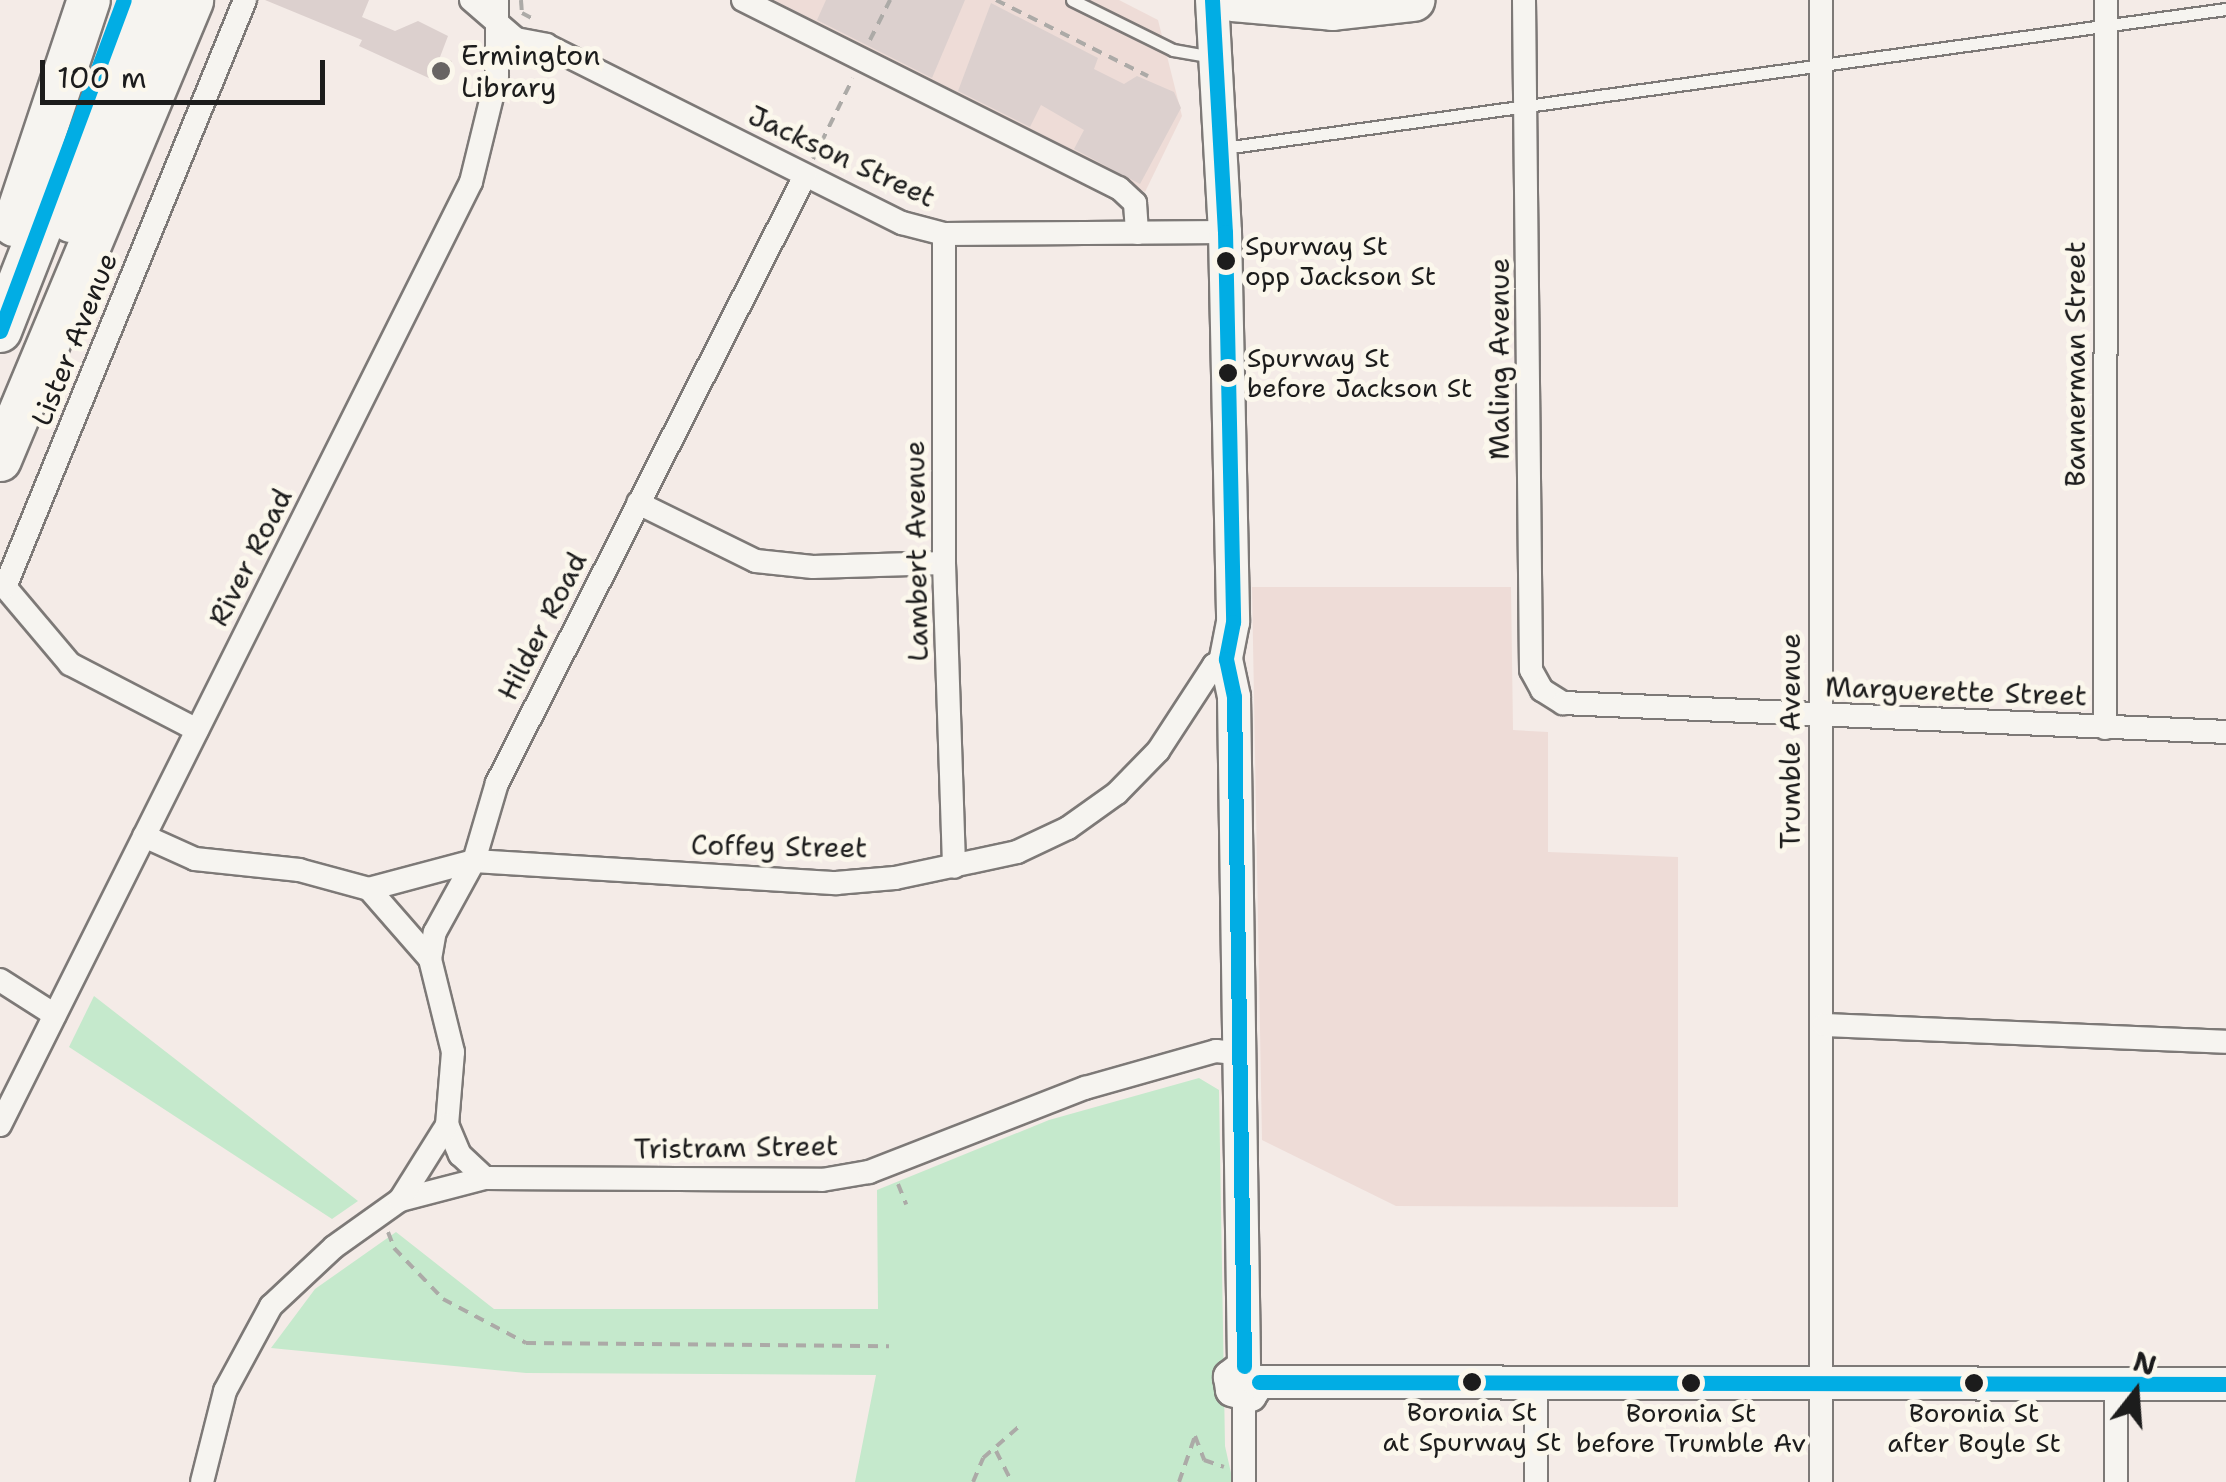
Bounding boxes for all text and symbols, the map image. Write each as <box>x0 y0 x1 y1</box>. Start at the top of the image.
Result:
place label: Ermington Library <box>461 38 600 104</box>
scale bar <box>45 40 330 102</box>
text: 100 m <box>57 57 147 98</box>
marker: Ermington Library <box>430 60 452 82</box>
street label: Jackson Street <box>743 98 941 214</box>
place label: Spurway St opp Jackson St <box>1245 230 1436 292</box>
street label: Bannerman Street <box>2058 241 2092 487</box>
street label: Lister Avenue <box>24 248 124 430</box>
marker: Spurway St opp Jackson St <box>1216 251 1236 271</box>
street label: Maling Avenue <box>1482 258 1516 460</box>
place label: Spurway St before Jackson St <box>1247 342 1472 403</box>
marker: Spurway St before Jackson St <box>1218 363 1238 383</box>
street label: Lambert Avenue <box>897 440 935 662</box>
street label: River Road <box>201 483 299 631</box>
street label: Hilder Road <box>490 546 594 706</box>
street label: Trumble Avenue <box>1773 633 1807 849</box>
street label: Marguerette Street <box>1825 670 2087 712</box>
street label: Coffey Street <box>690 828 868 864</box>
street label: Tristram Street <box>634 1128 838 1166</box>
north arrow <box>2086 1342 2186 1442</box>
text: N <box>2129 1342 2161 1385</box>
marker: Boronia St at Spurway St <box>1462 1372 1482 1392</box>
marker: Boronia St before Trumble Av <box>1681 1373 1701 1393</box>
marker: Boronia St after Boyle St <box>1964 1373 1984 1393</box>
place label: Boronia St at Spurway St <box>1383 1396 1561 1458</box>
place label: Boronia St before Trumble Av <box>1576 1397 1806 1459</box>
place label: Boronia St after Boyle St <box>1887 1397 2061 1459</box>

